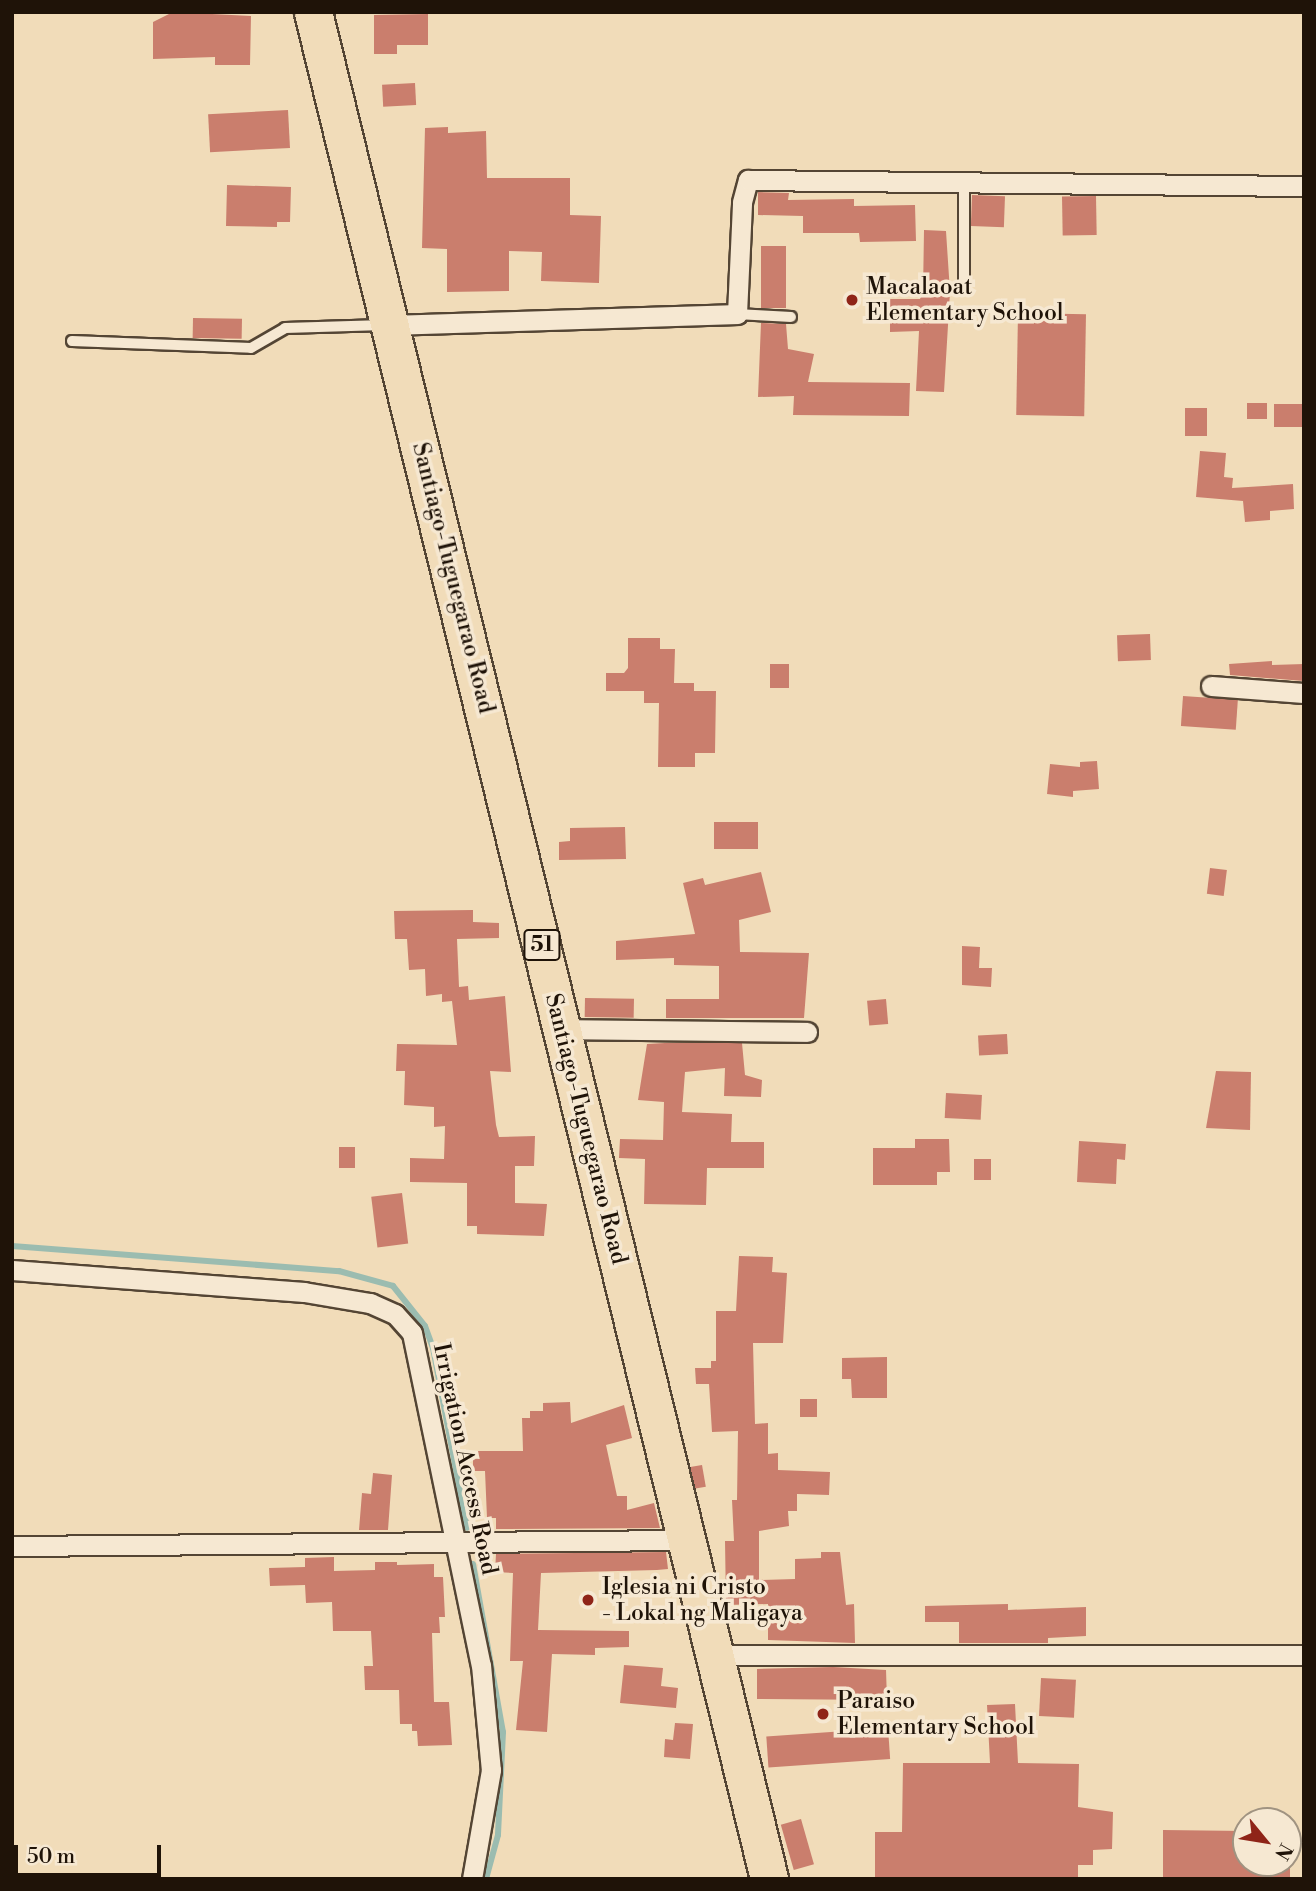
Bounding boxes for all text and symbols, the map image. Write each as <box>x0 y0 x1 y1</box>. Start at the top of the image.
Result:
place label: Macalaoat Elementary School <box>866 273 1064 327</box>
marker: Macalaoat Elementary School <box>844 292 860 308</box>
street label: Santiago-Tuguegarao Road <box>406 440 500 716</box>
road number: 51 <box>523 928 561 962</box>
street label: Santiago-Tuguegarao Road <box>539 991 633 1267</box>
street label: Irrigation Access Road <box>427 1341 503 1577</box>
place label: Iglesia ni Cristo - Lokal ng Maligaya <box>602 1573 803 1627</box>
marker: Iglesia ni Cristo - Lokal ng Maligaya <box>580 1592 596 1608</box>
place label: Paraiso Elementary School <box>837 1687 1035 1741</box>
marker: Paraiso Elementary School <box>815 1706 831 1722</box>
north arrow <box>1232 1807 1302 1877</box>
scale bar <box>18 1832 164 1876</box>
text: N <box>1269 1839 1298 1864</box>
text: 50 m <box>27 1844 75 1870</box>

